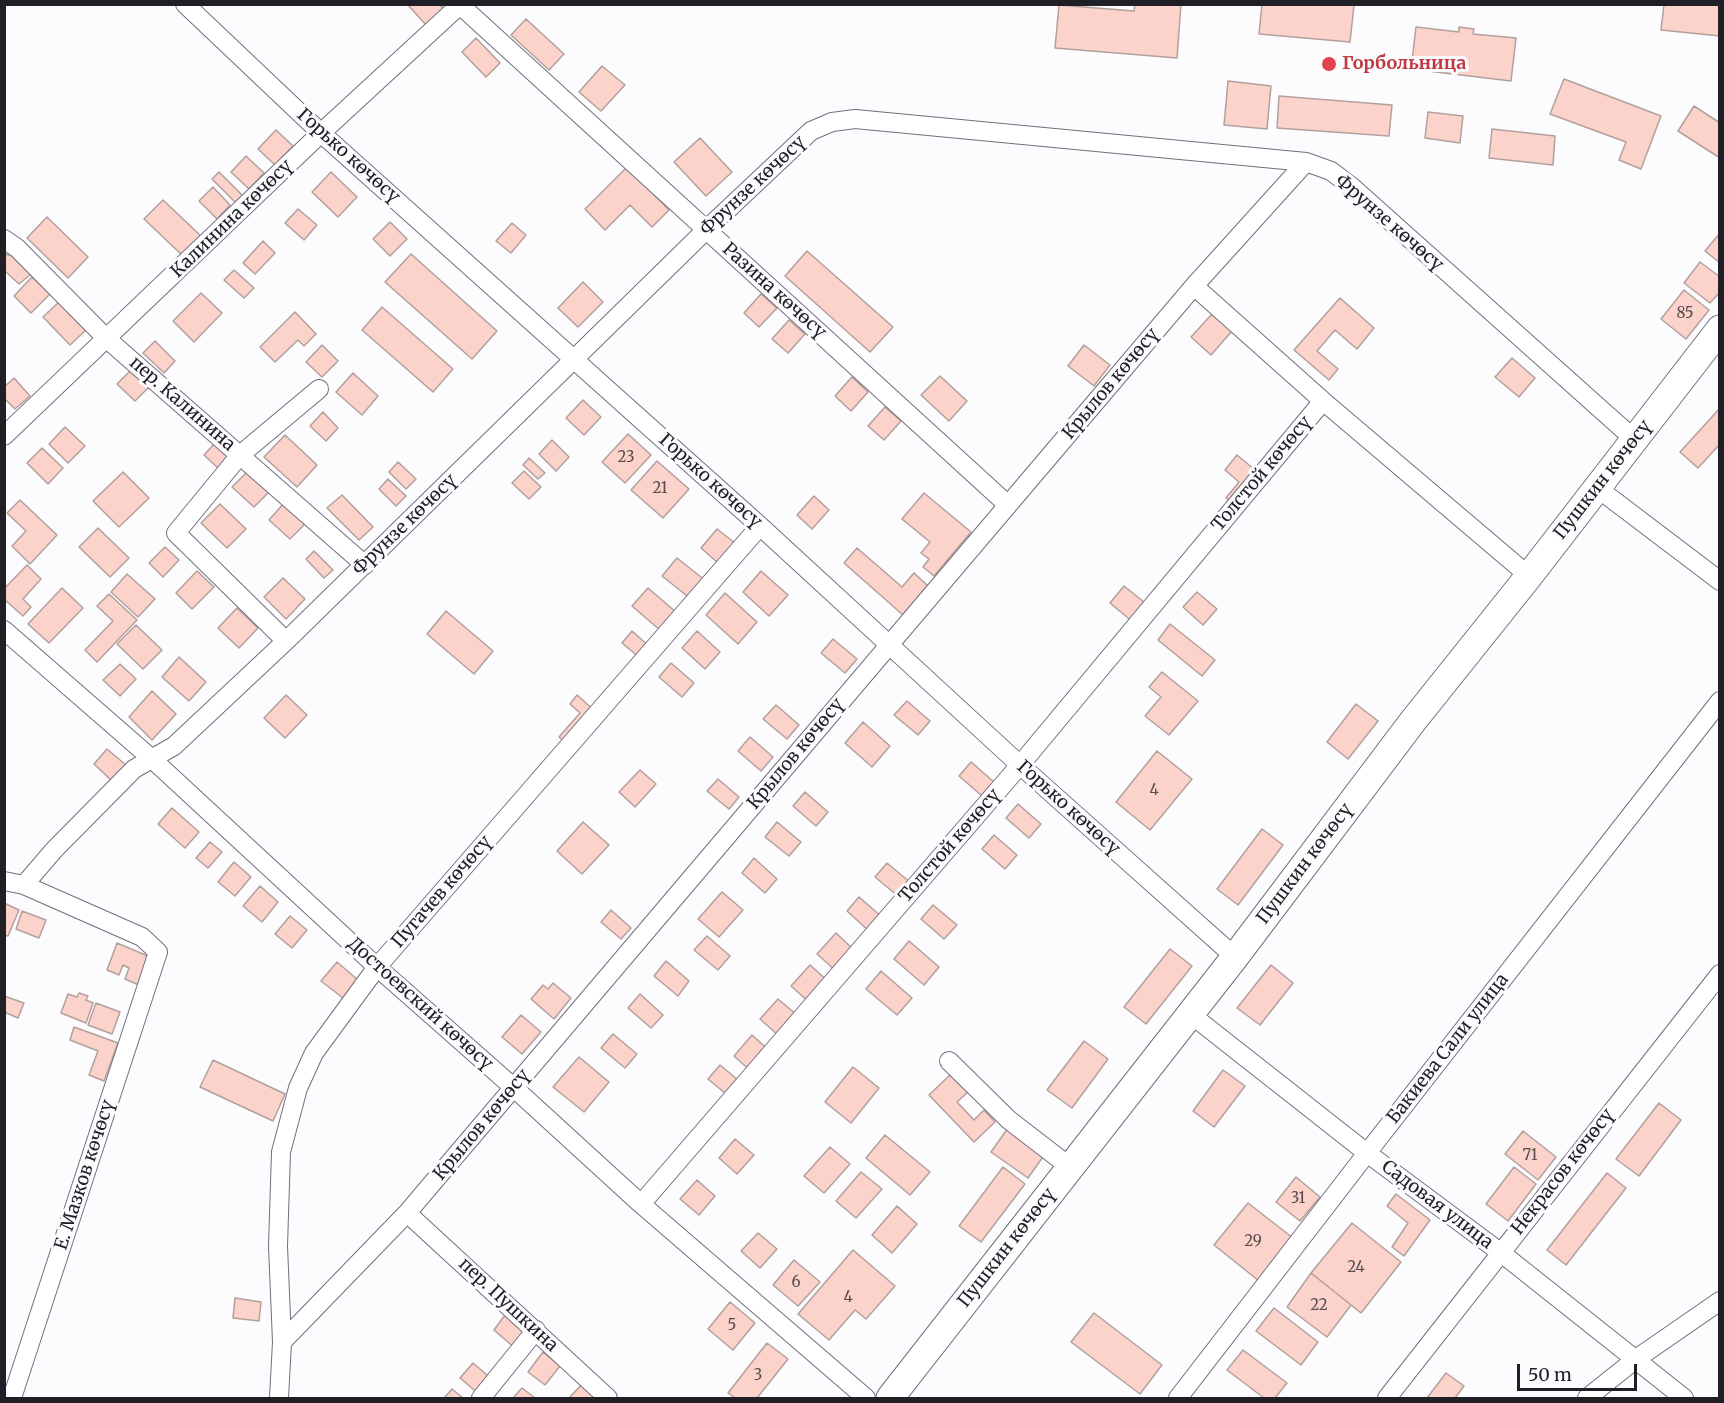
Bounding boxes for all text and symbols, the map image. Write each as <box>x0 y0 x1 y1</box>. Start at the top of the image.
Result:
place label: Горбольница <box>1342 53 1466 75</box>
marker: Горбольница <box>1320 55 1338 73</box>
street label: Горько көчөсү <box>292 104 404 208</box>
street label: Фрунзе көчөсү <box>696 132 810 240</box>
street label: Калинина көчөсү <box>167 155 297 283</box>
street label: Фрунзе көчөсү <box>1331 170 1447 276</box>
street label: Разина көчөсү <box>718 239 830 343</box>
house number: 85 <box>1676 305 1694 323</box>
street label: Крылов көчөсү <box>1058 324 1164 444</box>
street label: пер. Калинина <box>125 352 239 456</box>
street label: Толстой көчөсү <box>1208 412 1316 536</box>
street label: Пушкин көчөсү <box>1550 416 1656 544</box>
street label: Горько көчөсү <box>654 429 766 533</box>
house number: 23 <box>618 449 634 467</box>
street label: Фрунзе көчөсү <box>349 470 461 580</box>
house number: 21 <box>652 480 668 498</box>
street label: Крылов көчөсү <box>743 694 849 814</box>
street label: Горько көчөсү <box>1012 756 1124 860</box>
house number: 4 <box>1149 782 1159 800</box>
street label: Толстой көчөсү <box>895 785 1005 907</box>
street label: Пушкин көчөсү <box>1253 799 1357 929</box>
street label: Пугачев көчөсү <box>387 832 497 952</box>
street label: Достоевский көчөсү <box>343 933 497 1075</box>
street label: Бакиева Сали улица <box>1383 970 1513 1128</box>
street label: Крылов көчөсү <box>429 1065 535 1185</box>
street label: Е. Мазков көчөсү <box>51 1097 119 1253</box>
street label: Некрасов көчөсү <box>1507 1105 1619 1239</box>
house number: 71 <box>1522 1147 1538 1165</box>
street label: Садовая улица <box>1377 1156 1497 1254</box>
street label: Пушкин көчөсү <box>954 1184 1060 1312</box>
house number: 31 <box>1291 1190 1305 1208</box>
house number: 29 <box>1244 1233 1262 1251</box>
street label: пер. Пушкина <box>454 1254 562 1356</box>
house number: 24 <box>1347 1259 1365 1277</box>
house number: 6 <box>791 1274 801 1292</box>
house number: 4 <box>843 1289 853 1307</box>
house number: 22 <box>1310 1297 1328 1315</box>
house number: 5 <box>728 1317 736 1335</box>
scale bar <box>1520 1352 1640 1390</box>
text: 50 m <box>1528 1363 1572 1386</box>
house number: 3 <box>754 1367 762 1385</box>

